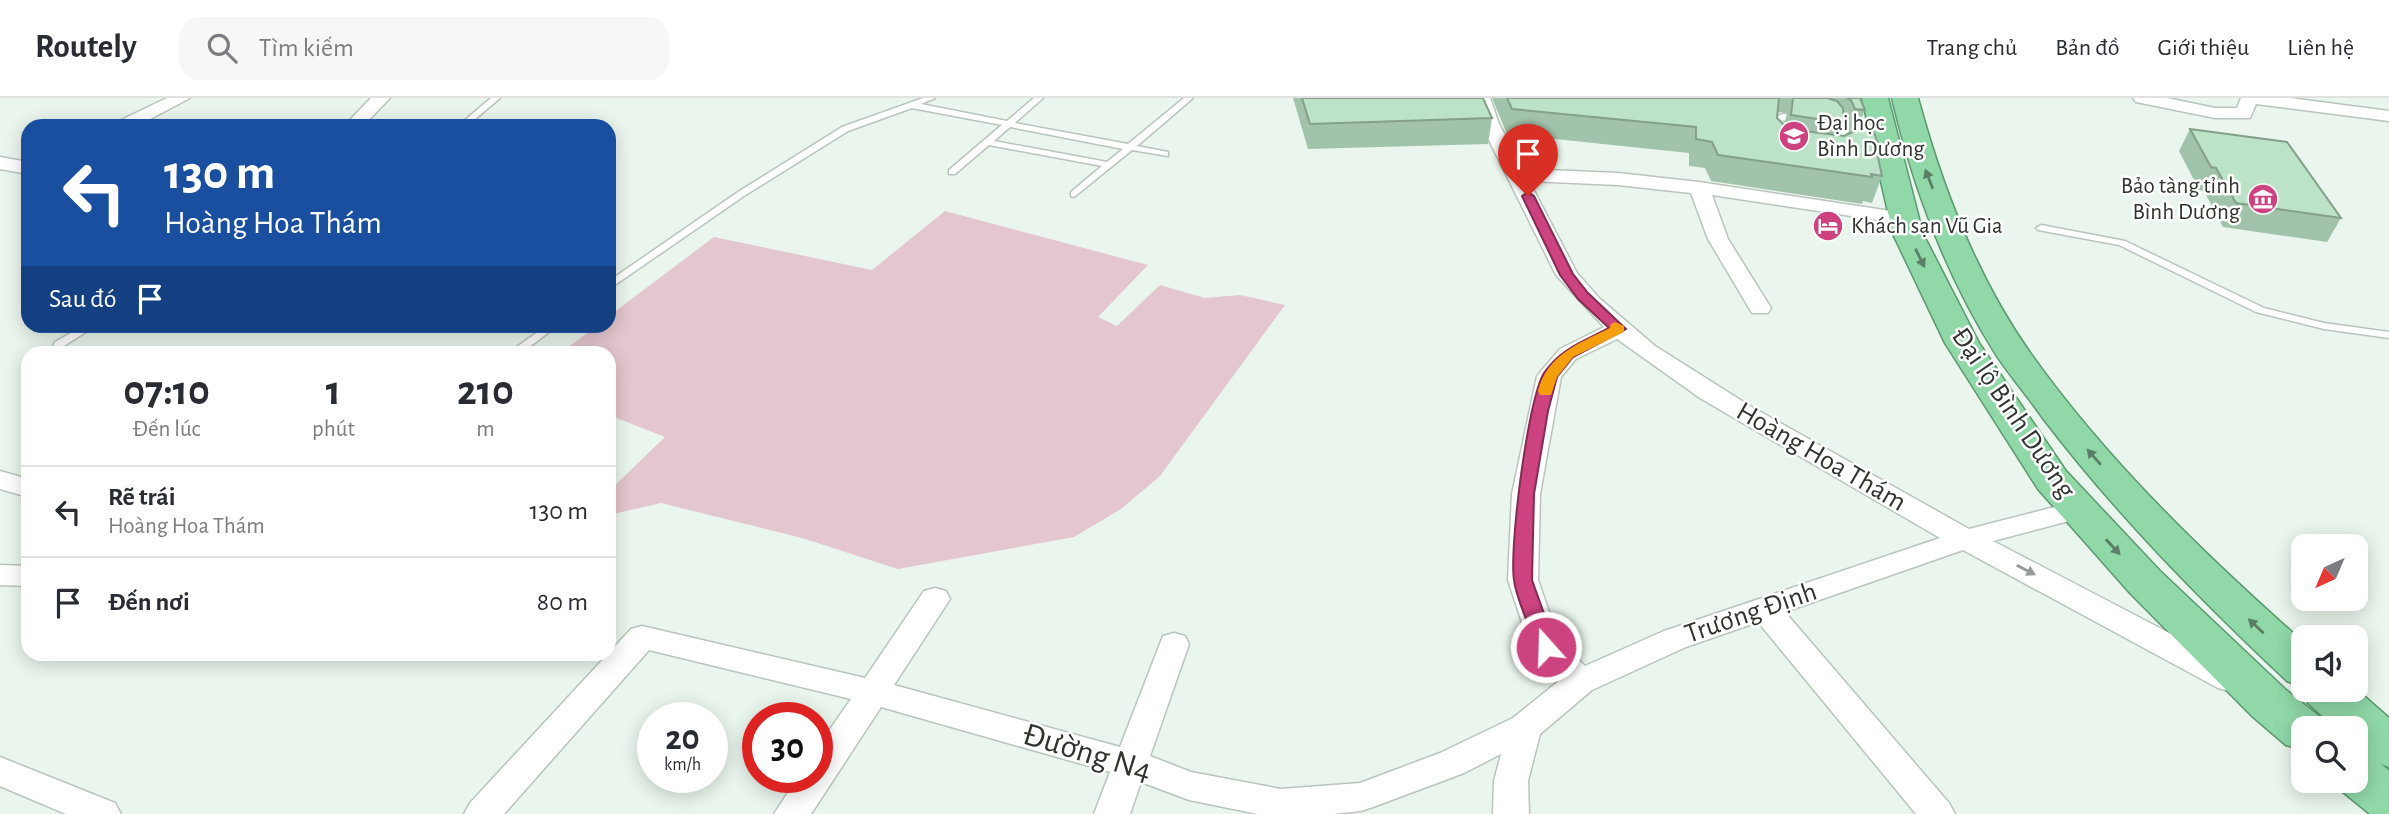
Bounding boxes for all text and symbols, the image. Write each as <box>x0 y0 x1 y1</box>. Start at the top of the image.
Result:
search box <box>179 17 669 80</box>
icon: search <box>203 29 241 67</box>
text: Routely <box>35 31 137 64</box>
text: Tìm kiếm <box>259 35 354 61</box>
text: Trang chủ <box>1927 36 2017 60</box>
text: Bản đồ <box>2055 36 2119 60</box>
text: Giới thiệu <box>2157 36 2249 60</box>
text: Liên hệ <box>2287 36 2354 60</box>
place label: Đại học Bình Dương <box>1817 112 1925 161</box>
school or university icon: Đại học Bình Dương <box>1777 119 1811 153</box>
pin <box>1498 124 1558 196</box>
icon: arrive <box>1509 135 1547 173</box>
icon: left <box>49 147 140 238</box>
text: 130 m <box>164 149 275 198</box>
one-way arrow <box>1923 169 1934 190</box>
place label: Bảo tàng tỉnh Bình Dương <box>2121 175 2241 224</box>
museum icon: Bảo tàng tỉnh Bình Dương <box>2246 182 2280 216</box>
text: Hoàng Hoa Thám <box>164 207 382 239</box>
hotel icon: Khách sạn Vũ Gia <box>1811 209 1845 243</box>
place label: Khách sạn Vũ Gia <box>1851 215 2003 238</box>
one-way arrow <box>1914 248 1925 268</box>
icon: arrive <box>131 280 169 318</box>
text: Sau đó <box>49 286 117 312</box>
street label: Đại lộ Bình Dương <box>1946 323 2081 504</box>
text: 07:10 <box>123 370 210 412</box>
text: 1 <box>326 370 341 412</box>
text: 210 <box>457 370 514 412</box>
street label: Hoàng Hoa Thám <box>1731 397 1911 517</box>
text: Đến lúc <box>133 418 200 441</box>
text: phút <box>312 418 355 441</box>
text: m <box>476 418 495 441</box>
one-way arrow <box>2087 449 2102 466</box>
text: Rẽ trái <box>108 484 176 510</box>
icon: left <box>49 493 87 531</box>
text: 130 m <box>530 498 588 524</box>
text: Hoàng Hoa Thám <box>108 515 265 538</box>
north arrow <box>2291 534 2368 611</box>
map controls <box>2291 534 2368 793</box>
one-way arrow <box>2105 538 2121 556</box>
one-way arrow <box>2016 565 2036 576</box>
street label: Trương Định <box>1681 577 1821 649</box>
icon: arrive <box>49 584 87 622</box>
text: Đến nơi <box>108 589 190 615</box>
text: 80 m <box>537 589 588 615</box>
position arrow <box>1509 610 1583 684</box>
one-way arrow <box>2248 618 2265 634</box>
button: sound <box>2291 625 2368 702</box>
speed limit sign: 30 <box>742 702 833 793</box>
button: search <box>2291 716 2368 793</box>
street label: Đường N4 <box>1019 718 1155 788</box>
text: 20 <box>665 721 700 756</box>
text: km/h <box>664 756 701 774</box>

